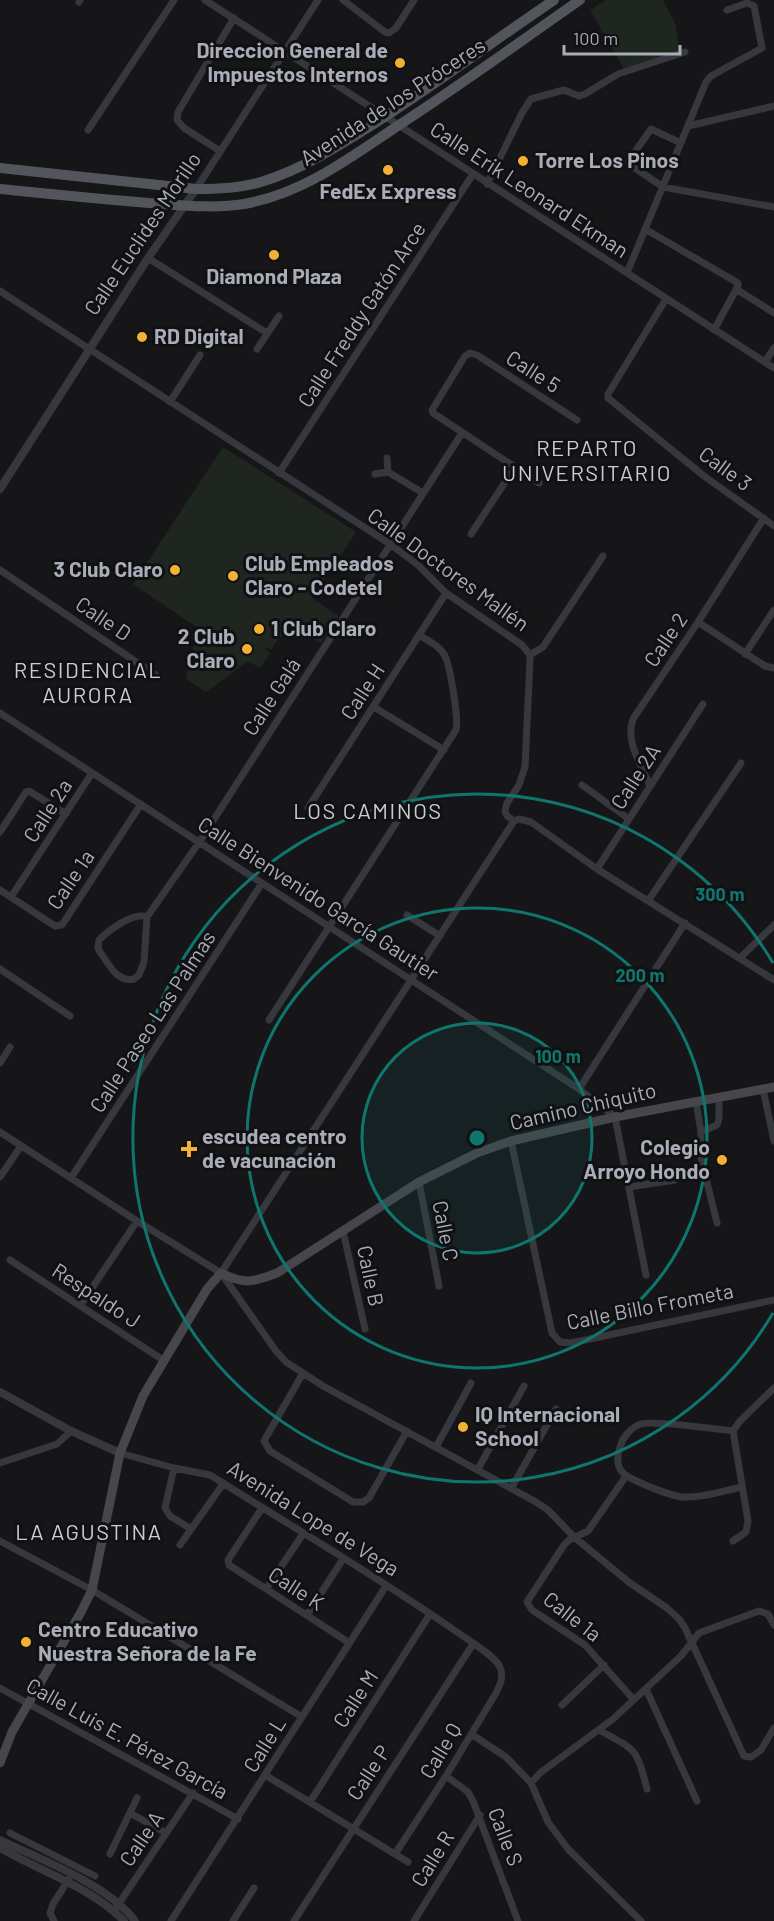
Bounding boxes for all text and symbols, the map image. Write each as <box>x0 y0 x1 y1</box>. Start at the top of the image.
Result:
scale bar <box>564 18 680 56</box>
text: 100 m <box>573 27 618 49</box>
street label: Avenida de los Próceres <box>295 32 489 170</box>
place label: Direccion General de Impuestos Internos <box>196 37 388 86</box>
marker: Direccion General de Impuestos Internos <box>393 56 407 70</box>
street label: Calle Erik Leonard Ekman <box>426 115 634 262</box>
street label: Calle Euclides Morillo <box>78 147 205 319</box>
place label: Torre Los Pinos <box>535 147 679 172</box>
marker: Torre Los Pinos <box>516 154 530 168</box>
marker: FedEx Express <box>381 163 395 177</box>
place label: FedEx Express <box>319 178 457 203</box>
street label: Calle Freddy Gatón Arce <box>292 217 430 411</box>
marker: Diamond Plaza <box>267 248 281 262</box>
place label: Diamond Plaza <box>206 263 342 288</box>
place label: RD Digital <box>154 323 244 348</box>
marker: RD Digital <box>135 330 149 344</box>
street label: Calle 5 <box>502 344 565 397</box>
district label: REPARTO UNIVERSITARIO <box>502 434 672 485</box>
street label: Calle 3 <box>695 440 757 495</box>
street label: Calle Doctores Mallén <box>363 502 534 636</box>
place label: Club Empleados Claro - Codetel <box>245 550 394 599</box>
place label: 3 Club Claro <box>54 556 163 581</box>
marker: 3 Club Claro <box>168 563 182 577</box>
marker: Club Empleados Claro - Codetel <box>226 569 240 583</box>
street label: Calle D <box>71 590 136 645</box>
street label: Calle 2 <box>638 607 692 671</box>
place label: 1 Club Claro <box>271 615 377 640</box>
marker: 1 Club Claro <box>252 622 266 636</box>
place label: 2 Club Claro <box>178 623 235 672</box>
marker: 2 Club Claro <box>240 642 254 656</box>
street label: Calle Galá <box>236 653 305 740</box>
district label: RESIDENCIAL AURORA <box>14 656 162 707</box>
street label: Calle H <box>334 658 389 724</box>
street label: Calle 2A <box>605 739 665 813</box>
street label: Calle 2a <box>17 774 76 847</box>
district label: LOS CAMINOS <box>293 797 443 823</box>
street label: Calle Bienvenido García Gautier <box>194 811 444 985</box>
street label: Calle 1a <box>41 845 99 914</box>
text: 300 m <box>696 883 744 905</box>
street label: Calle Paseo Las Palmas <box>84 926 220 1117</box>
text: 200 m <box>615 964 665 986</box>
text: 100 m <box>535 1045 581 1067</box>
street label: Camino Chiquito <box>507 1077 658 1135</box>
place label: escudea centro de vacunación <box>202 1123 347 1172</box>
centre of rings <box>467 1128 487 1148</box>
place label: Colegio Arroyo Hondo <box>583 1134 710 1183</box>
marker: escudea centro de vacunación <box>180 1140 198 1158</box>
marker: Colegio Arroyo Hondo <box>715 1153 729 1167</box>
street label: Calle C <box>428 1198 465 1263</box>
street label: Calle B <box>353 1243 390 1308</box>
street label: Respaldo J <box>48 1257 146 1333</box>
street label: Calle Billo Frometa <box>564 1277 735 1334</box>
place label: IQ Internacional School <box>475 1401 620 1450</box>
marker: IQ Internacional School <box>456 1420 470 1434</box>
street label: Avenida Lope de Vega <box>223 1455 404 1581</box>
district label: LA AGUSTINA <box>15 1518 163 1544</box>
street label: Calle K <box>264 1561 329 1615</box>
street label: Calle 1a <box>539 1586 607 1646</box>
place label: Centro Educativo Nuestra Señora de la Fe <box>38 1616 257 1665</box>
marker: Centro Educativo Nuestra Señora de la Fe <box>19 1635 33 1649</box>
street label: Calle M <box>327 1665 382 1732</box>
street label: Calle Luis E. Pérez García <box>23 1672 233 1804</box>
street label: Calle L <box>237 1712 290 1776</box>
street label: Calle Q <box>413 1718 466 1783</box>
street label: Calle P <box>341 1740 395 1804</box>
street label: Calle S <box>484 1804 529 1869</box>
street label: Calle A <box>113 1806 168 1870</box>
street label: Calle R <box>405 1826 459 1891</box>

